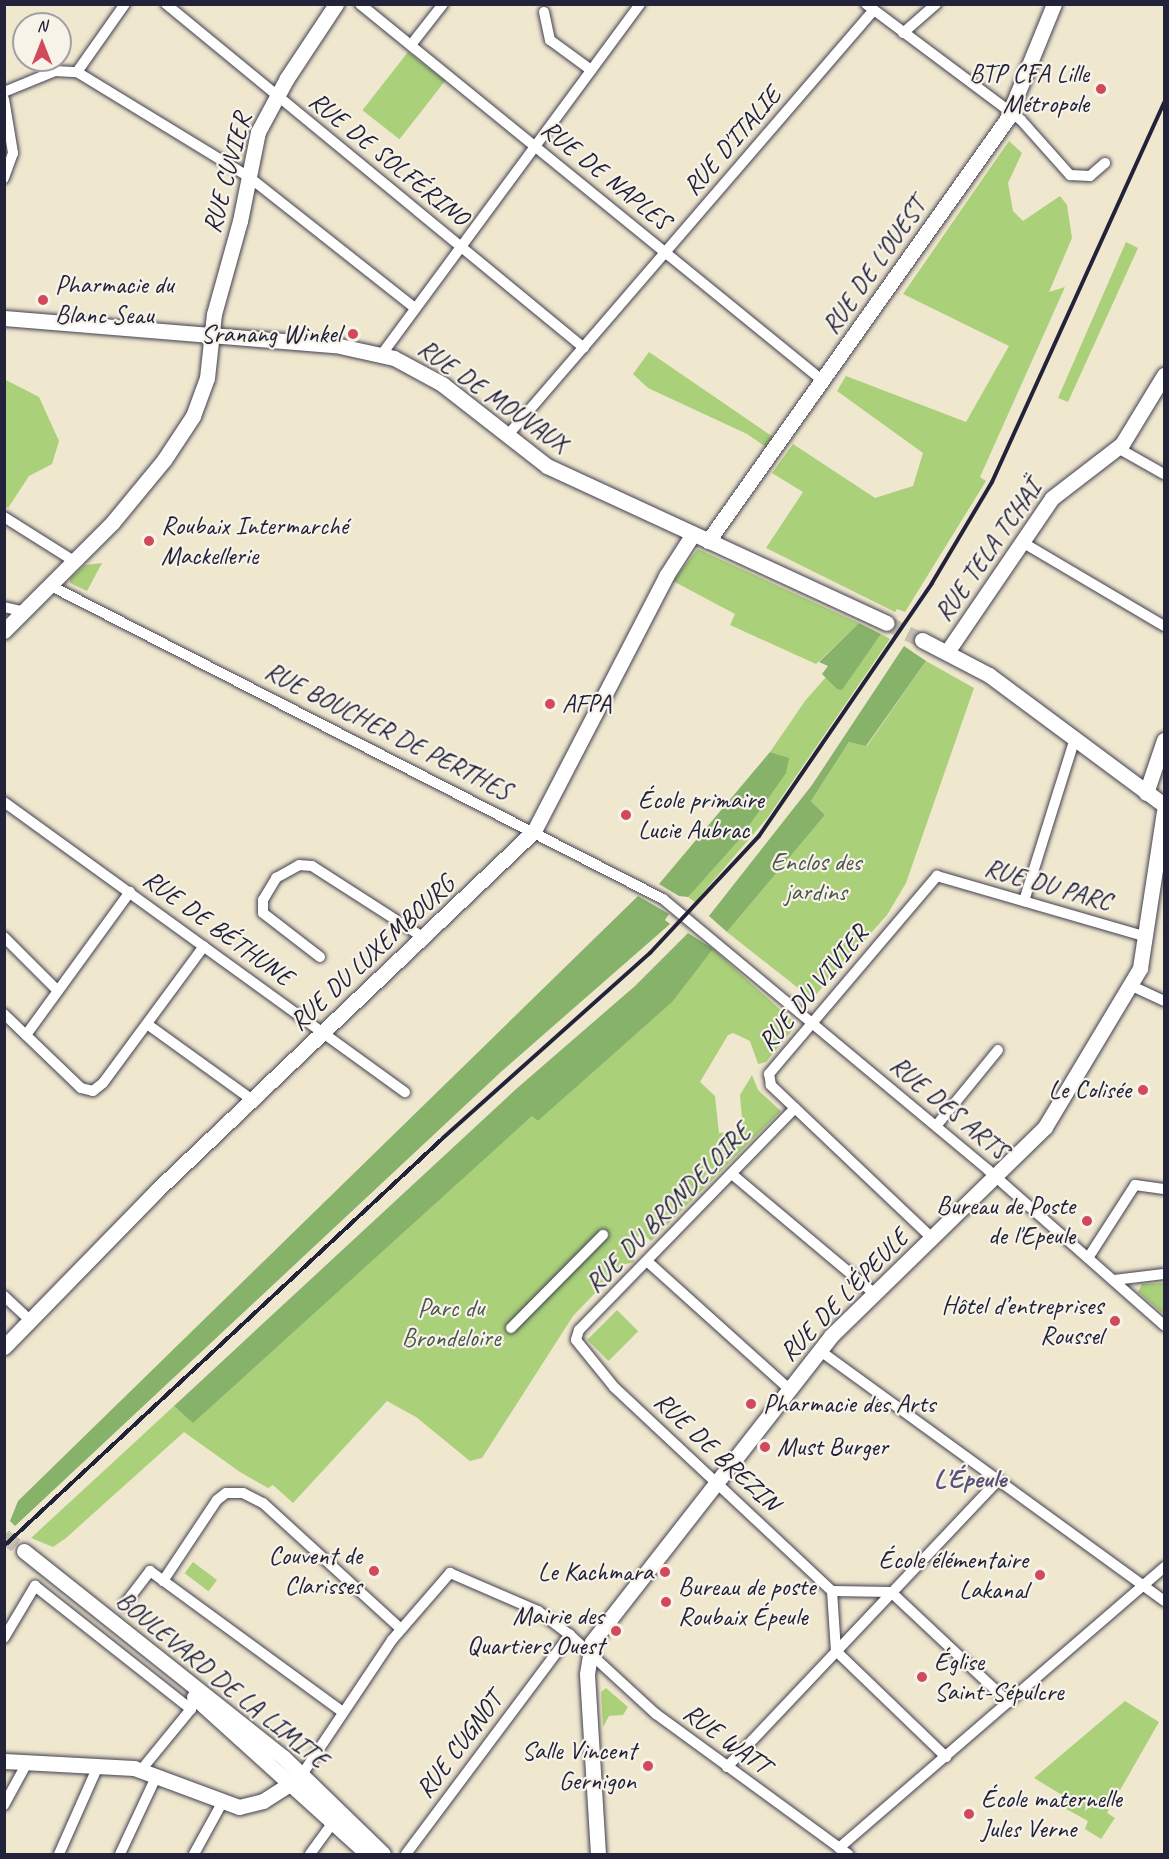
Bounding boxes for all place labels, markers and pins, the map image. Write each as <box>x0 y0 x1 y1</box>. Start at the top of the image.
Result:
place label: BTP CFA Lille Métropole <box>969 58 1089 119</box>
marker: BTP CFA Lille Métropole <box>1094 82 1108 96</box>
place label: Pharmacie du Blanc Seau <box>55 269 174 330</box>
marker: Pharmacie du Blanc Seau <box>36 293 50 307</box>
place label: Sranang Winkel <box>200 318 341 350</box>
marker: Sranang Winkel <box>346 327 360 341</box>
place label: Roubaix Intermarché Mackellerie <box>161 510 348 572</box>
marker: Roubaix Intermarché Mackellerie <box>142 534 156 548</box>
place label: AFPA <box>562 688 611 720</box>
marker: AFPA <box>543 697 557 711</box>
place label: École primaire Lucie Aubrac <box>638 784 761 846</box>
marker: École primaire Lucie Aubrac <box>619 808 633 822</box>
place label: Le Colisée <box>1049 1074 1131 1106</box>
marker: Le Colisée <box>1136 1083 1150 1097</box>
place label: Bureau de Poste de l'Epeule <box>936 1190 1075 1252</box>
marker: Bureau de Poste de l'Epeule <box>1080 1214 1094 1228</box>
place label: Hôtel d’entreprises Roussel <box>941 1290 1103 1352</box>
marker: Hôtel d’entreprises Roussel <box>1108 1314 1122 1328</box>
place label: Pharmacie des Arts <box>763 1388 935 1420</box>
marker: Pharmacie des Arts <box>744 1397 758 1411</box>
place label: Must Burger <box>777 1431 888 1463</box>
marker: Must Burger <box>758 1440 772 1454</box>
place label: Couvent de Clarisses <box>269 1540 362 1601</box>
place label: École élémentaire Lakanal <box>879 1544 1028 1606</box>
place label: Le Kachmara <box>538 1556 653 1588</box>
marker: Couvent de Clarisses <box>367 1564 381 1578</box>
marker: Le Kachmara <box>658 1565 672 1579</box>
marker: École élémentaire Lakanal <box>1033 1568 1047 1582</box>
place label: Bureau de poste Roubaix Épeule <box>678 1571 815 1632</box>
marker: Bureau de poste Roubaix Épeule <box>659 1595 673 1609</box>
place label: Mairie des Quartiers Ouest <box>467 1600 604 1661</box>
marker: Mairie des Quartiers Ouest <box>609 1624 623 1638</box>
place label: Église Saint-Sépulcre <box>934 1646 1064 1708</box>
marker: Église Saint-Sépulcre <box>915 1670 929 1684</box>
place label: Salle Vincent Gernigon <box>522 1735 636 1796</box>
marker: Salle Vincent Gernigon <box>641 1759 655 1773</box>
place label: École maternelle Jules Verne <box>981 1783 1123 1844</box>
marker: École maternelle Jules Verne <box>962 1807 976 1821</box>

